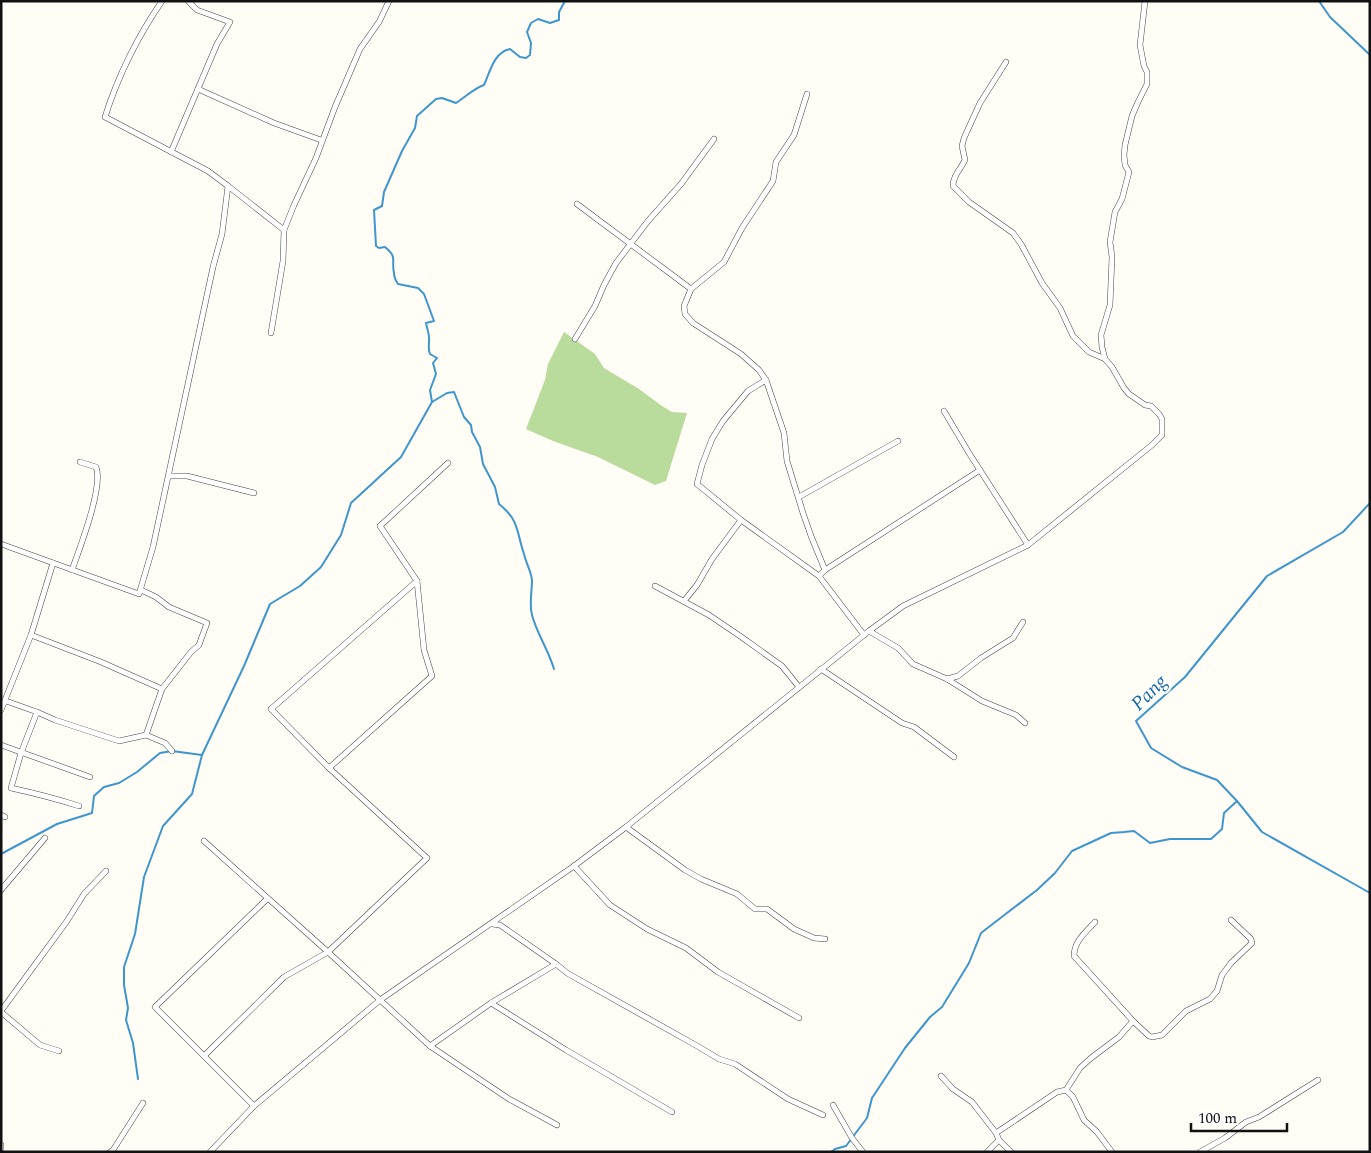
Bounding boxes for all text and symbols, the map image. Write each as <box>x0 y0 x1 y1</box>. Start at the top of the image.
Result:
water label: Pang <box>1124 667 1175 718</box>
scale bar <box>1191 1100 1287 1132</box>
text: 100 m <box>1198 1107 1237 1130</box>

